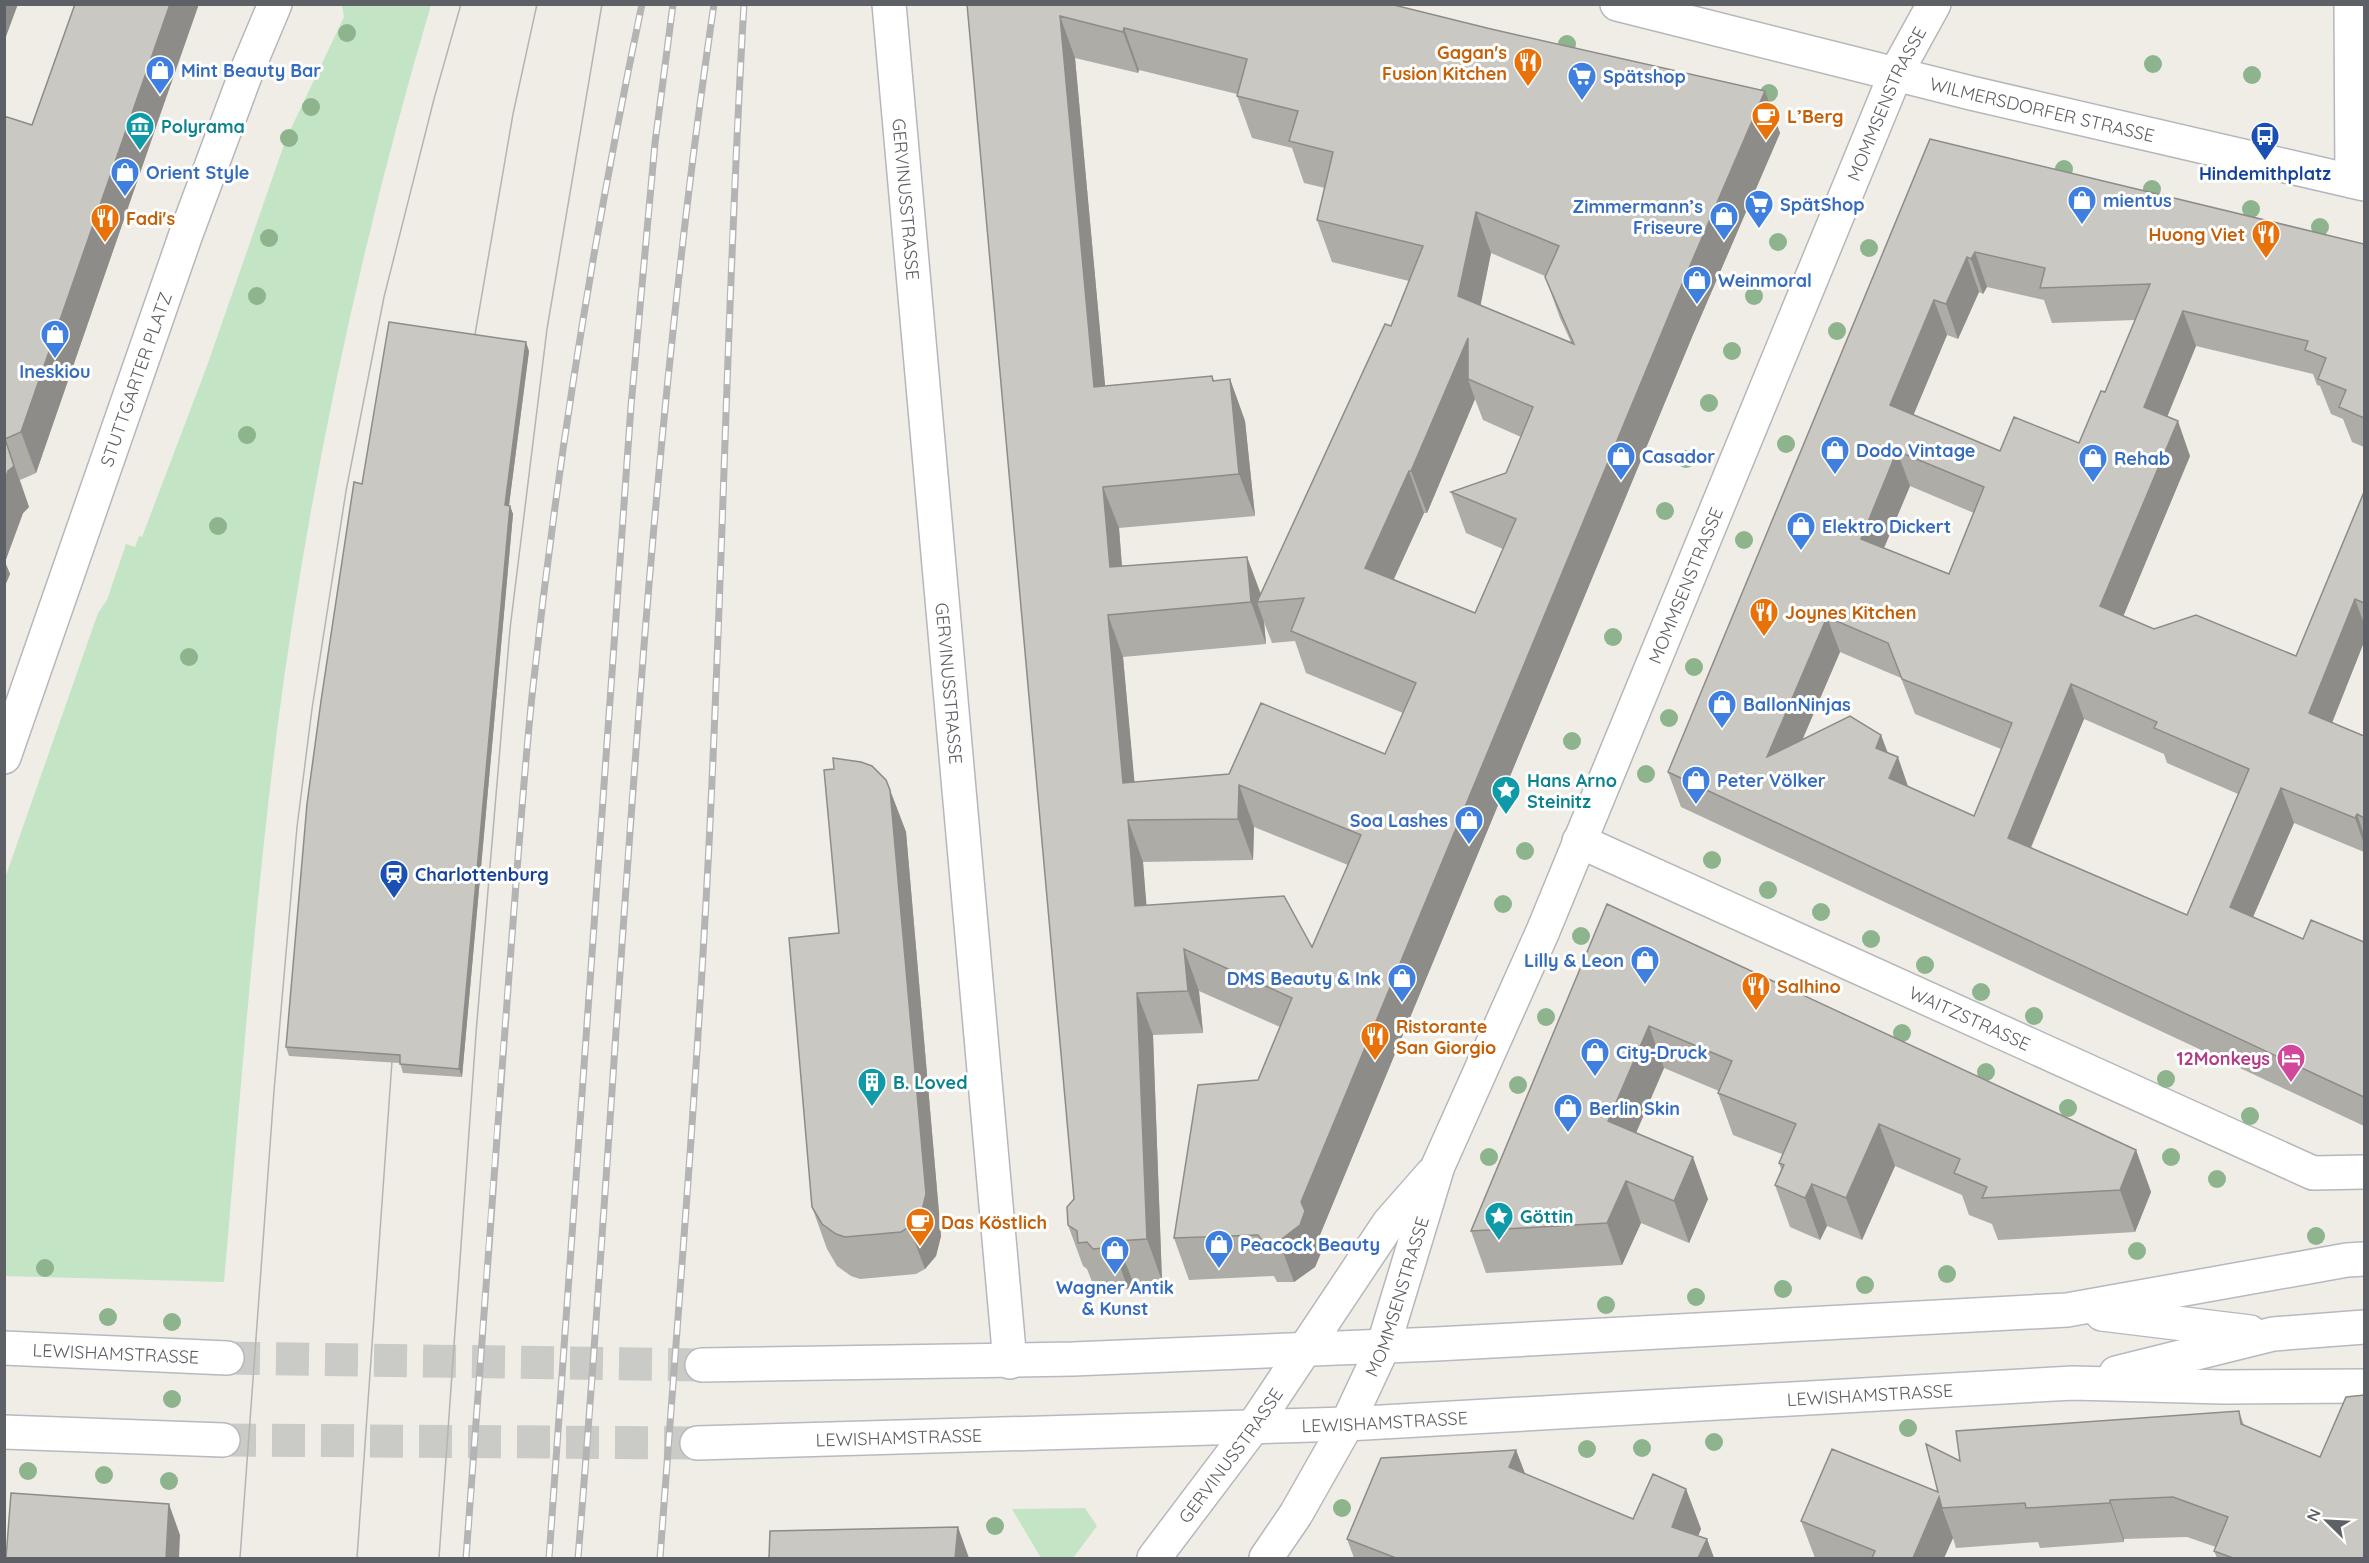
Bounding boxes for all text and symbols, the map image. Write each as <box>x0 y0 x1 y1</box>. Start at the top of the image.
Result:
street label: MOMMSENSTRASSE <box>1841 22 1931 184</box>
place label: Gagan's Fusion Kitchen <box>1382 41 1507 85</box>
restaurant icon: Gagan's Fusion Kitchen <box>1512 46 1544 88</box>
shop icon: Mint Beauty Bar <box>144 54 176 96</box>
place label: Mint Beauty Bar <box>181 59 321 82</box>
supermarket icon: Spätshop <box>1566 60 1598 102</box>
place label: Spätshop <box>1603 65 1686 88</box>
street label: WILMERSDORFER STRASSE <box>1927 72 2157 147</box>
cafe icon: L’Berg <box>1750 100 1782 142</box>
place label: L’Berg <box>1787 105 1843 128</box>
museum icon: Polyrama <box>124 110 156 152</box>
place label: Polyrama <box>161 115 245 138</box>
street label: GERVINUSSTRASSE <box>888 117 925 281</box>
bus stop icon: Hindemithplatz <box>2249 120 2281 162</box>
shop icon: Orient Style <box>109 156 141 198</box>
place label: Orient Style <box>146 161 249 184</box>
place label: Hindemithplatz <box>2199 162 2331 185</box>
shop icon: mientus <box>2066 184 2098 226</box>
supermarket icon: SpätShop <box>1743 188 1775 230</box>
place label: mientus <box>2103 189 2172 212</box>
place label: SpätShop <box>1780 193 1865 216</box>
place label: Zimmermann’s Friseure <box>1572 195 1703 239</box>
shop icon: Zimmermann’s Friseure <box>1708 200 1740 242</box>
restaurant icon: Fadi's <box>89 202 121 244</box>
place label: Fadi's <box>126 207 175 230</box>
restaurant icon: Huong Viet <box>2250 218 2282 260</box>
place label: Huong Viet <box>2149 223 2245 246</box>
shop icon: Weinmoral <box>1681 264 1713 306</box>
place label: Weinmoral <box>1718 269 1812 292</box>
street label: STUTTGARTER PLATZ <box>94 289 176 470</box>
shop icon: Ineskiou <box>39 318 71 360</box>
place label: Ineskiou <box>19 360 91 383</box>
shop icon: Dodo Vintage <box>1819 434 1851 476</box>
place label: Dodo Vintage <box>1856 439 1975 462</box>
shop icon: Casador <box>1605 440 1637 482</box>
shop icon: Rehab <box>2077 442 2109 484</box>
place label: Casador <box>1642 445 1715 468</box>
place label: Rehab <box>2114 447 2170 470</box>
street label: MOMMSENSTRASSE <box>1643 504 1728 667</box>
shop icon: Elektro Dickert <box>1785 510 1817 552</box>
place label: Elektro Dickert <box>1822 515 1951 538</box>
restaurant icon: Joynes Kitchen <box>1748 596 1780 638</box>
place label: Joynes Kitchen <box>1785 601 1916 624</box>
street label: GERVINUSSTRASSE <box>931 602 968 765</box>
shop icon: BallonNinjas <box>1706 688 1738 730</box>
place label: BallonNinjas <box>1743 693 1851 716</box>
shop icon: Peter Völker <box>1680 764 1712 806</box>
place label: Hans Arno Steinitz <box>1527 769 1617 813</box>
place label: Peter Völker <box>1717 769 1826 792</box>
place icon: Hans Arno Steinitz <box>1490 774 1522 816</box>
shop icon: Soa Lashes <box>1453 804 1485 846</box>
place label: Soa Lashes <box>1350 809 1448 832</box>
station icon: Charlottenburg <box>378 858 410 900</box>
place label: Charlottenburg <box>415 863 549 886</box>
shop icon: Lilly & Leon <box>1629 944 1661 986</box>
place label: Lilly & Leon <box>1524 949 1624 972</box>
shop icon: DMS Beauty & Ink <box>1386 962 1418 1004</box>
place label: DMS Beauty & Ink <box>1227 967 1381 990</box>
restaurant icon: Salhino <box>1740 970 1772 1012</box>
place label: Salhino <box>1777 975 1841 998</box>
street label: WAITZSTRASSE <box>1906 980 2034 1055</box>
place label: Ristorante San Giorgio <box>1396 1015 1496 1059</box>
restaurant icon: Ristorante San Giorgio <box>1359 1020 1391 1062</box>
shop icon: City-Druck <box>1579 1036 1611 1078</box>
place label: City-Druck <box>1616 1041 1707 1064</box>
hotel icon: 12Monkeys <box>2275 1042 2307 1084</box>
place label: 12Monkeys <box>2177 1047 2270 1070</box>
building icon: B. Loved <box>856 1066 888 1108</box>
place label: B. Loved <box>893 1071 968 1094</box>
shop icon: Berlin Skin <box>1552 1092 1584 1134</box>
place label: Berlin Skin <box>1589 1097 1680 1120</box>
place icon: Göttin <box>1483 1200 1515 1242</box>
place label: Göttin <box>1520 1205 1573 1228</box>
cafe icon: Das Köstlich <box>904 1206 936 1248</box>
place label: Das Köstlich <box>941 1211 1047 1234</box>
street label: MOMMSENSTRASSE <box>1359 1214 1434 1380</box>
shop icon: Peacock Beauty <box>1203 1228 1235 1270</box>
place label: Peacock Beauty <box>1240 1233 1380 1256</box>
shop icon: Wagner Antik & Kunst <box>1099 1234 1131 1276</box>
place label: Wagner Antik & Kunst <box>1056 1276 1174 1320</box>
street label: LEWISHAMSTRASSE <box>32 1338 200 1368</box>
street label: LEWISHAMSTRASSE <box>1786 1378 1954 1411</box>
street label: GERVINUSSTRASSE <box>1173 1383 1287 1527</box>
street label: LEWISHAMSTRASSE <box>1301 1406 1468 1437</box>
street label: LEWISHAMSTRASSE <box>815 1423 982 1451</box>
north arrow <box>2297 1491 2357 1551</box>
text: N <box>2302 1505 2325 1524</box>

